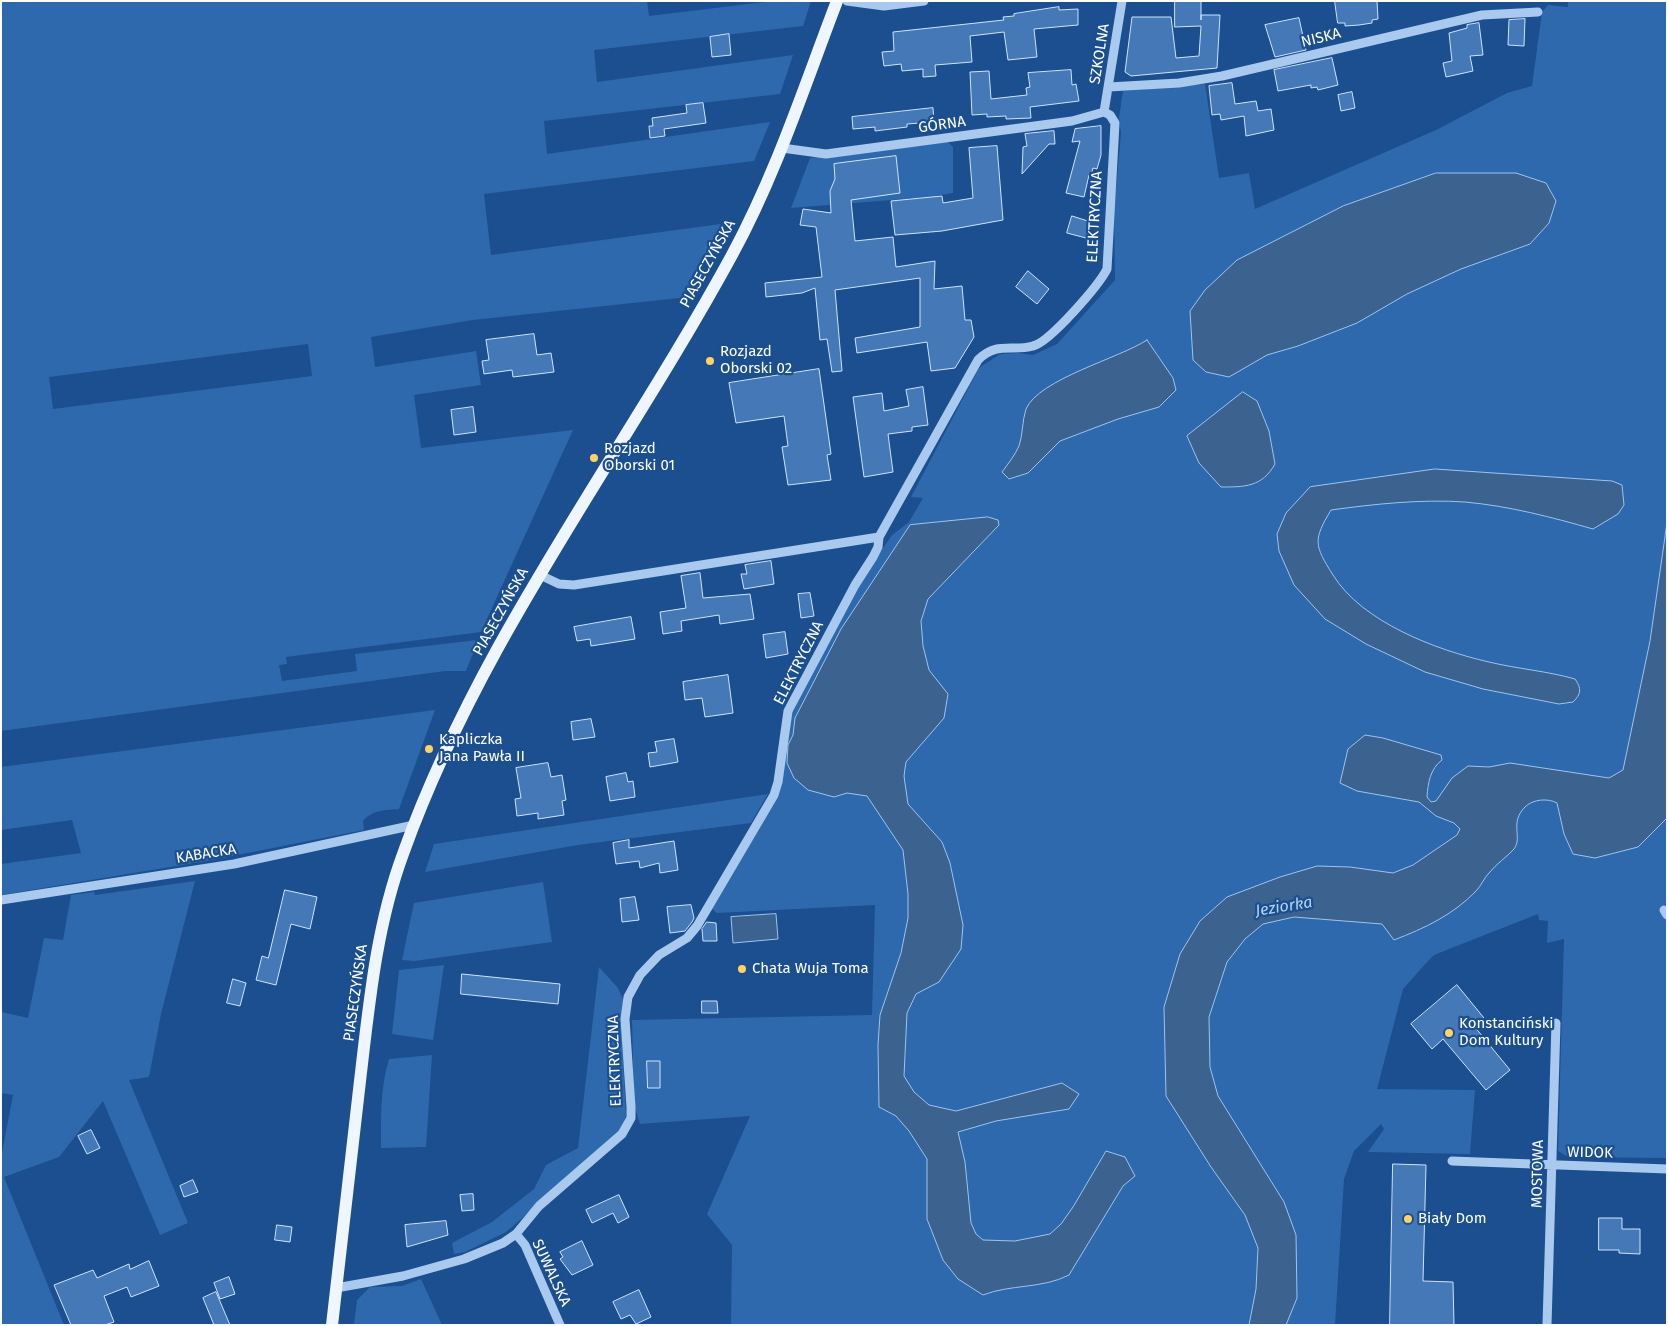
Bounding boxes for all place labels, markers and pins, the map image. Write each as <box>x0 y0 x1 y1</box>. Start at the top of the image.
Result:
place label: Rozjazd Oborski 02 <box>720 343 792 378</box>
marker: Rozjazd Oborski 02 <box>704 355 716 367</box>
place label: Rozjazd Oborski 01 <box>604 440 675 475</box>
marker: Rozjazd Oborski 01 <box>588 452 600 464</box>
place label: Kapliczka Jana Pawła II <box>439 731 525 766</box>
marker: Kapliczka Jana Pawła II <box>423 743 435 755</box>
place label: Chata Wuja Toma <box>752 960 869 978</box>
marker: Chata Wuja Toma <box>736 963 748 975</box>
place label: Konstanciński Dom Kultury <box>1459 1015 1554 1050</box>
marker: Konstanciński Dom Kultury <box>1443 1027 1455 1039</box>
place label: Biały Dom <box>1418 1210 1487 1228</box>
marker: Biały Dom <box>1402 1213 1414 1225</box>

